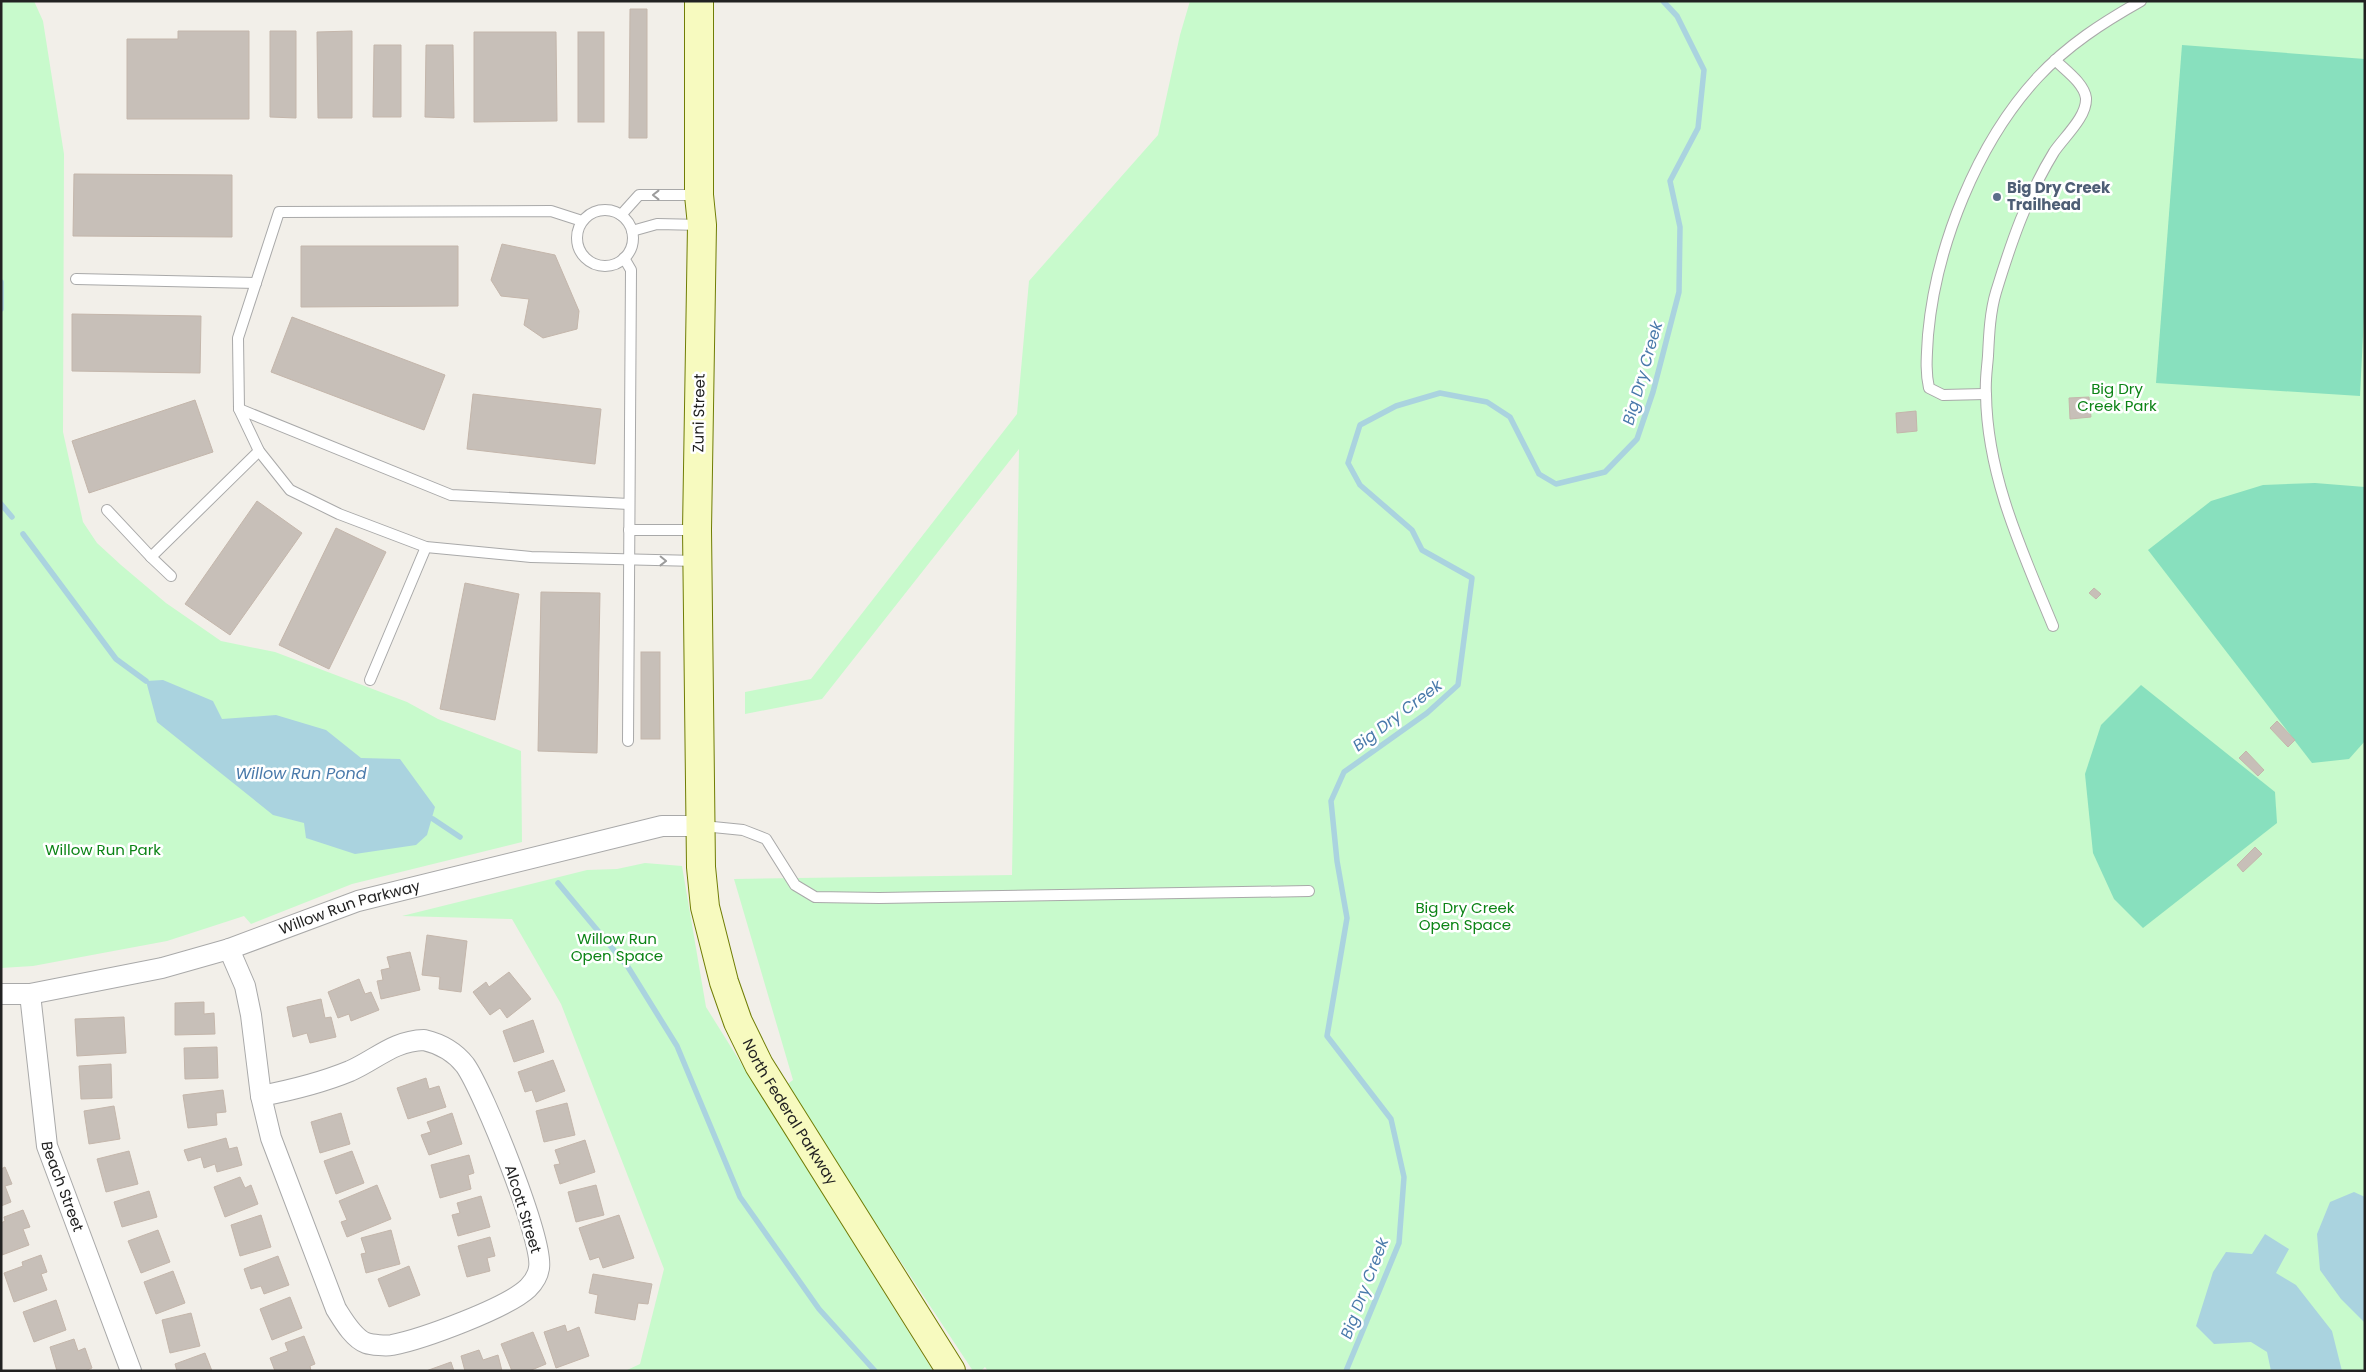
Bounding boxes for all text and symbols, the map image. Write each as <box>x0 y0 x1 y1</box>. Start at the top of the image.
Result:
place label: Big Dry Creek Trailhead <box>2007 177 2111 215</box>
one-way arrow <box>651 190 659 200</box>
marker: Big Dry Creek Trailhead <box>1991 191 2003 203</box>
water label: Big Dry Creek <box>1617 318 1668 428</box>
street label: Zuni Street <box>687 373 710 453</box>
park label: Big Dry Creek Park <box>2077 378 2157 416</box>
one-way arrow <box>659 555 667 566</box>
water label: Big Dry Creek <box>1348 674 1447 757</box>
water label: Willow Run Pond <box>235 762 367 785</box>
park label: Willow Run Park <box>45 839 161 860</box>
street label: Willow Run Parkway <box>276 875 423 939</box>
park label: Big Dry Creek Open Space <box>1415 897 1515 935</box>
park label: Willow Run Open Space <box>571 928 663 966</box>
street label: North Federal Parkway <box>738 1035 843 1189</box>
street label: Beach Street <box>37 1140 89 1235</box>
street label: Alcott Street <box>500 1162 547 1256</box>
water label: Big Dry Creek <box>1335 1234 1395 1342</box>

